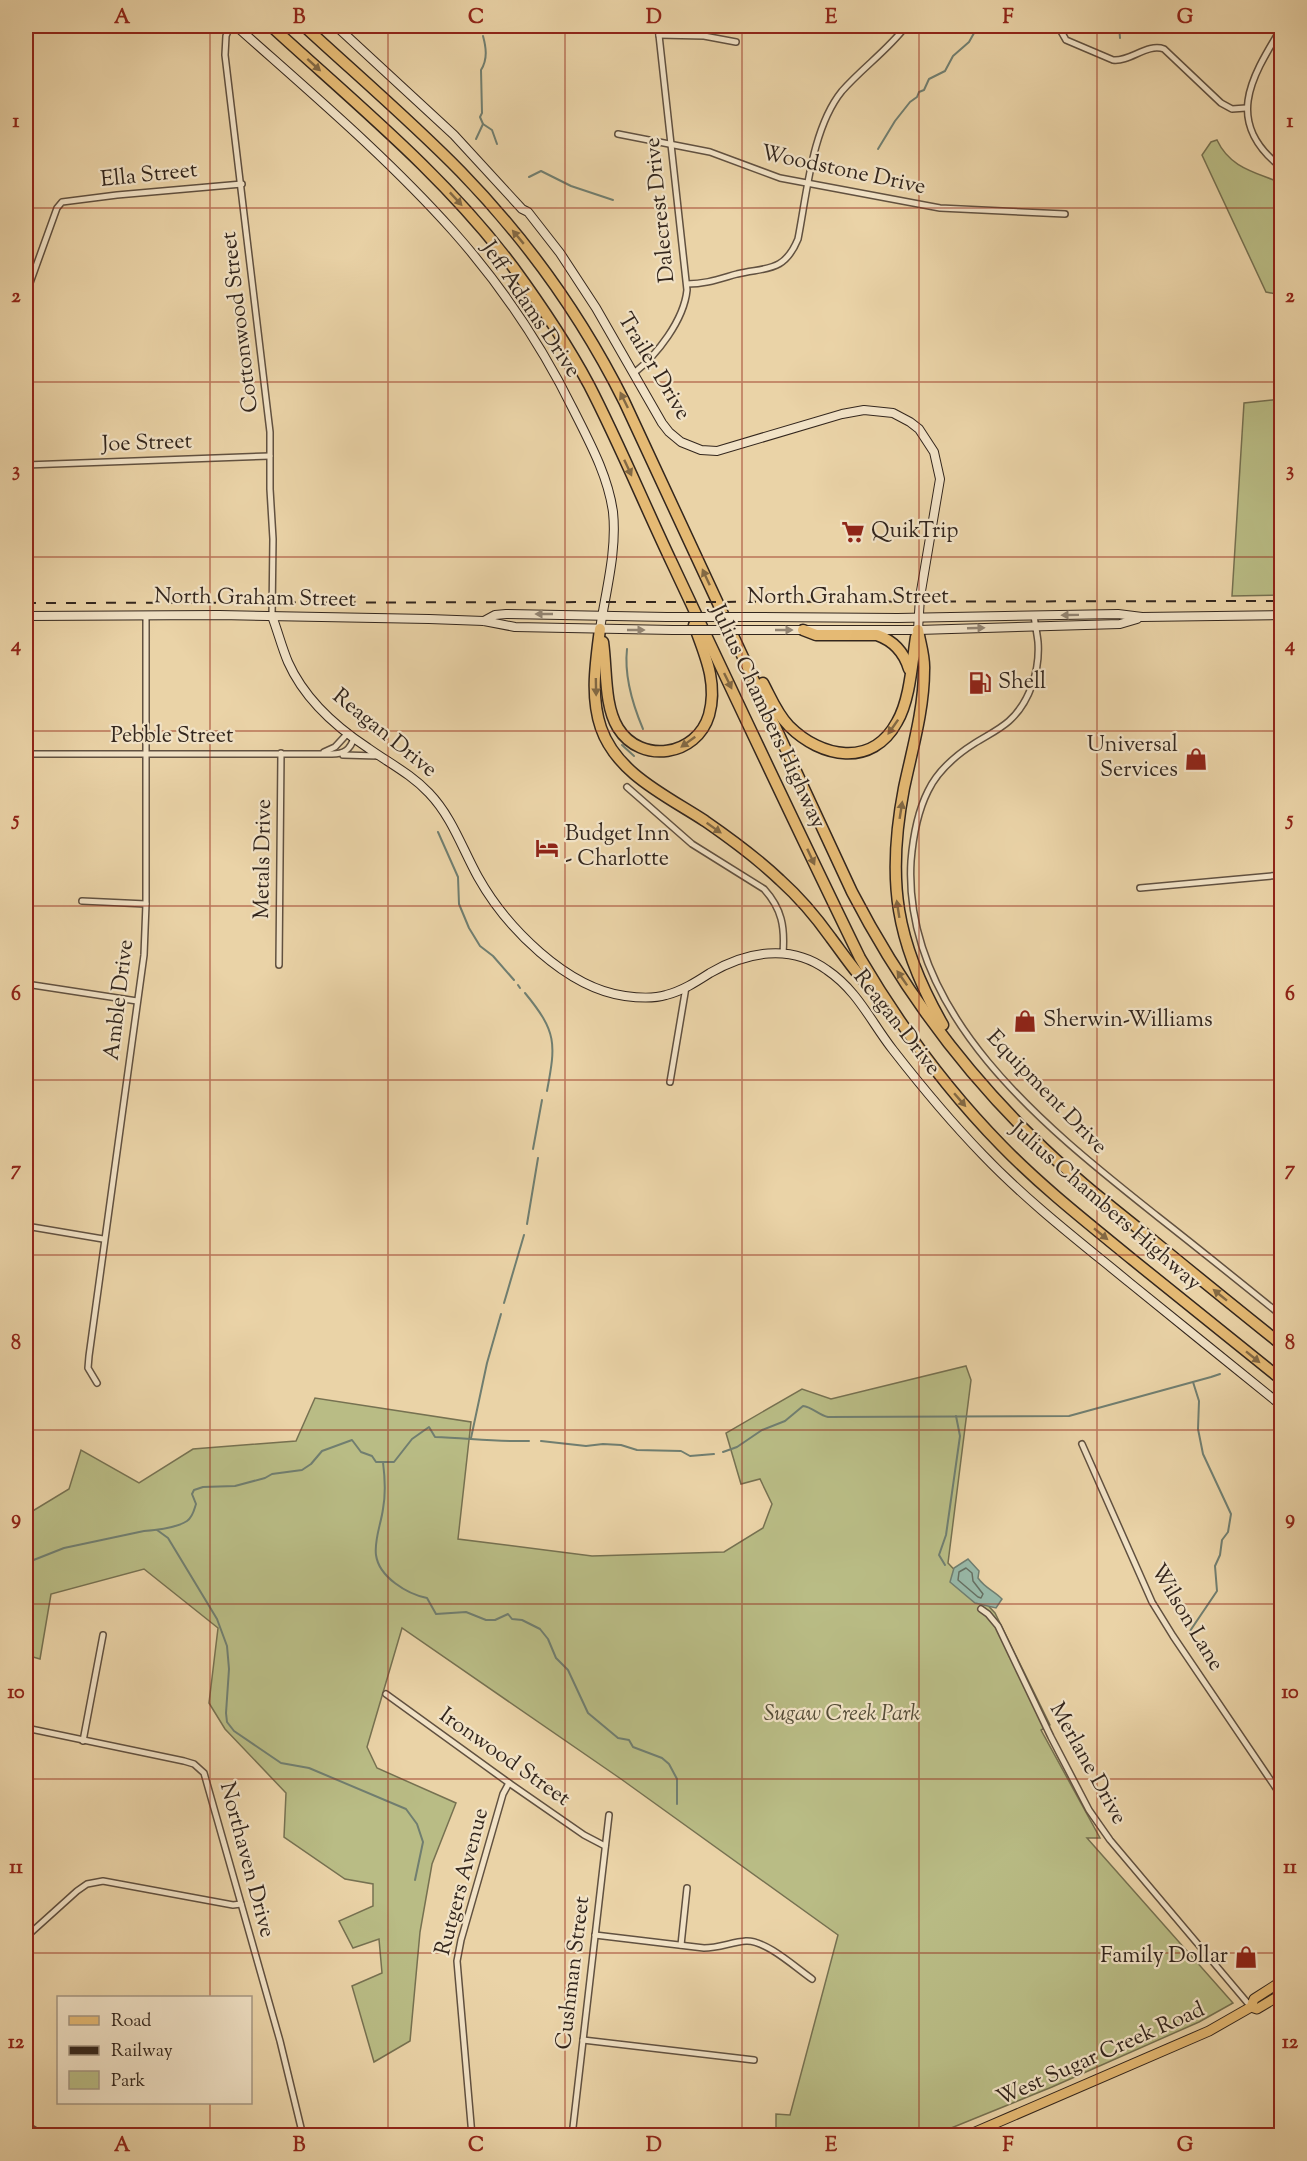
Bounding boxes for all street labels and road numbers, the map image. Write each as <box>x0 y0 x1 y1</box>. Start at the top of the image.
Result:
street label: Dalecrest Drive <box>637 136 685 284</box>
street label: Woodstone Drive <box>758 138 928 204</box>
street label: Ella Street <box>99 155 199 197</box>
street label: Cottonwood Street <box>214 229 268 414</box>
street label: Jeff Adams Drive <box>472 235 588 385</box>
street label: Trailer Drive <box>608 307 698 427</box>
street label: Joe Street <box>100 426 193 462</box>
street label: North Graham Street <box>154 581 357 617</box>
street label: North Graham Street <box>747 582 949 614</box>
street label: Julius Chambers Highway <box>700 599 833 834</box>
street label: Reagan Drive <box>325 682 443 786</box>
street label: Pebble Street <box>111 721 234 753</box>
street label: Metals Drive <box>247 799 281 919</box>
street label: Amble Drive <box>97 938 143 1062</box>
street label: Reagan Drive <box>844 963 948 1083</box>
street label: Equipment Drive <box>978 1023 1114 1163</box>
street label: Julius Chambers Highway <box>1002 1114 1208 1299</box>
street label: Wilson Lane <box>1141 1558 1231 1678</box>
street label: Merlane Drive <box>1040 1697 1134 1831</box>
street label: Ironwood Street <box>432 1701 577 1815</box>
street label: Northaven Drive <box>210 1779 282 1941</box>
street label: Rutgers Avenue <box>428 1805 498 1959</box>
street label: Cushman Street <box>549 1894 599 2052</box>
street label: West Sugar Creek Road <box>992 1995 1210 2115</box>

